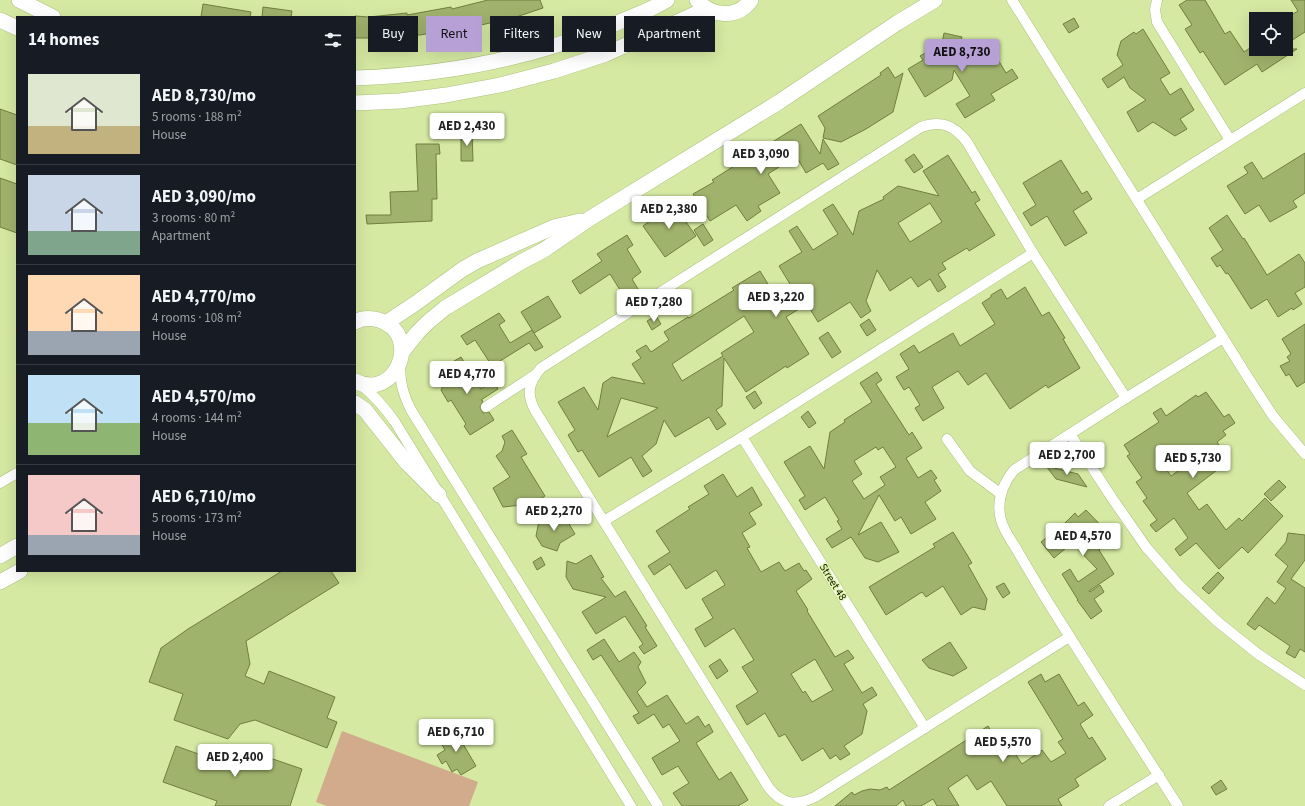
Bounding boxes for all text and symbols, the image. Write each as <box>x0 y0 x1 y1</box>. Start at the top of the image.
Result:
map controls <box>1249 12 1293 56</box>
button: locate <box>1249 12 1293 56</box>
chip: Buy <box>368 16 418 52</box>
chip: Rent <box>426 16 482 52</box>
chip: Filters <box>490 16 554 52</box>
chip: New <box>562 16 616 52</box>
chip: Apartment <box>624 16 715 52</box>
text: 14 homes <box>28 28 99 52</box>
icon: filters <box>322 29 344 51</box>
pin: AED 8,730 <box>916 39 1008 73</box>
text: AED 8,730 <box>934 43 990 61</box>
text: AED 8,730/mo <box>152 84 256 108</box>
icon: home <box>60 90 108 138</box>
text: 5 rooms · 188 m² <box>152 108 242 126</box>
pin: AED 2,430 <box>421 113 513 147</box>
text: AED 2,430 <box>439 117 495 135</box>
text: House <box>152 126 187 144</box>
pin: AED 3,090 <box>715 141 807 175</box>
text: AED 3,090 <box>733 145 789 163</box>
text: AED 3,090/mo <box>152 185 256 209</box>
icon: home <box>60 191 108 239</box>
pin: AED 2,380 <box>623 196 715 230</box>
text: AED 2,380 <box>641 200 697 218</box>
text: 3 rooms · 80 m² <box>152 209 235 227</box>
text: Apartment <box>152 227 210 245</box>
pin: AED 3,220 <box>730 284 822 318</box>
text: AED 4,770/mo <box>152 285 256 309</box>
text: AED 3,220 <box>748 288 804 306</box>
pin: AED 7,280 <box>608 289 700 323</box>
icon: home <box>60 291 108 339</box>
text: AED 7,280 <box>626 293 682 311</box>
text: 4 rooms · 108 m² <box>152 309 242 327</box>
text: House <box>152 327 187 345</box>
pin: AED 4,770 <box>421 361 513 395</box>
text: AED 4,770 <box>439 365 495 383</box>
text: AED 4,570/mo <box>152 385 256 409</box>
icon: home <box>60 391 108 439</box>
text: 4 rooms · 144 m² <box>152 409 242 427</box>
text: House <box>152 427 187 445</box>
pin: AED 2,700 <box>1021 442 1113 476</box>
pin: AED 5,730 <box>1147 445 1239 479</box>
text: AED 2,700 <box>1039 446 1095 464</box>
text: AED 5,730 <box>1165 449 1221 467</box>
text: AED 6,710/mo <box>152 485 256 509</box>
icon: home <box>60 491 108 539</box>
pin: AED 2,270 <box>508 498 600 532</box>
text: AED 2,270 <box>526 502 582 520</box>
text: 5 rooms · 173 m² <box>152 509 242 527</box>
pin: AED 4,570 <box>1037 523 1129 557</box>
text: House <box>152 527 187 545</box>
text: AED 4,570 <box>1055 527 1111 545</box>
street label: Street 48 <box>816 561 850 604</box>
pin: AED 6,710 <box>410 719 502 753</box>
text: AED 6,710 <box>428 723 484 741</box>
pin: AED 5,570 <box>957 729 1049 763</box>
text: AED 5,570 <box>975 733 1031 751</box>
pin: AED 2,400 <box>189 744 281 778</box>
text: AED 2,400 <box>207 748 263 766</box>

